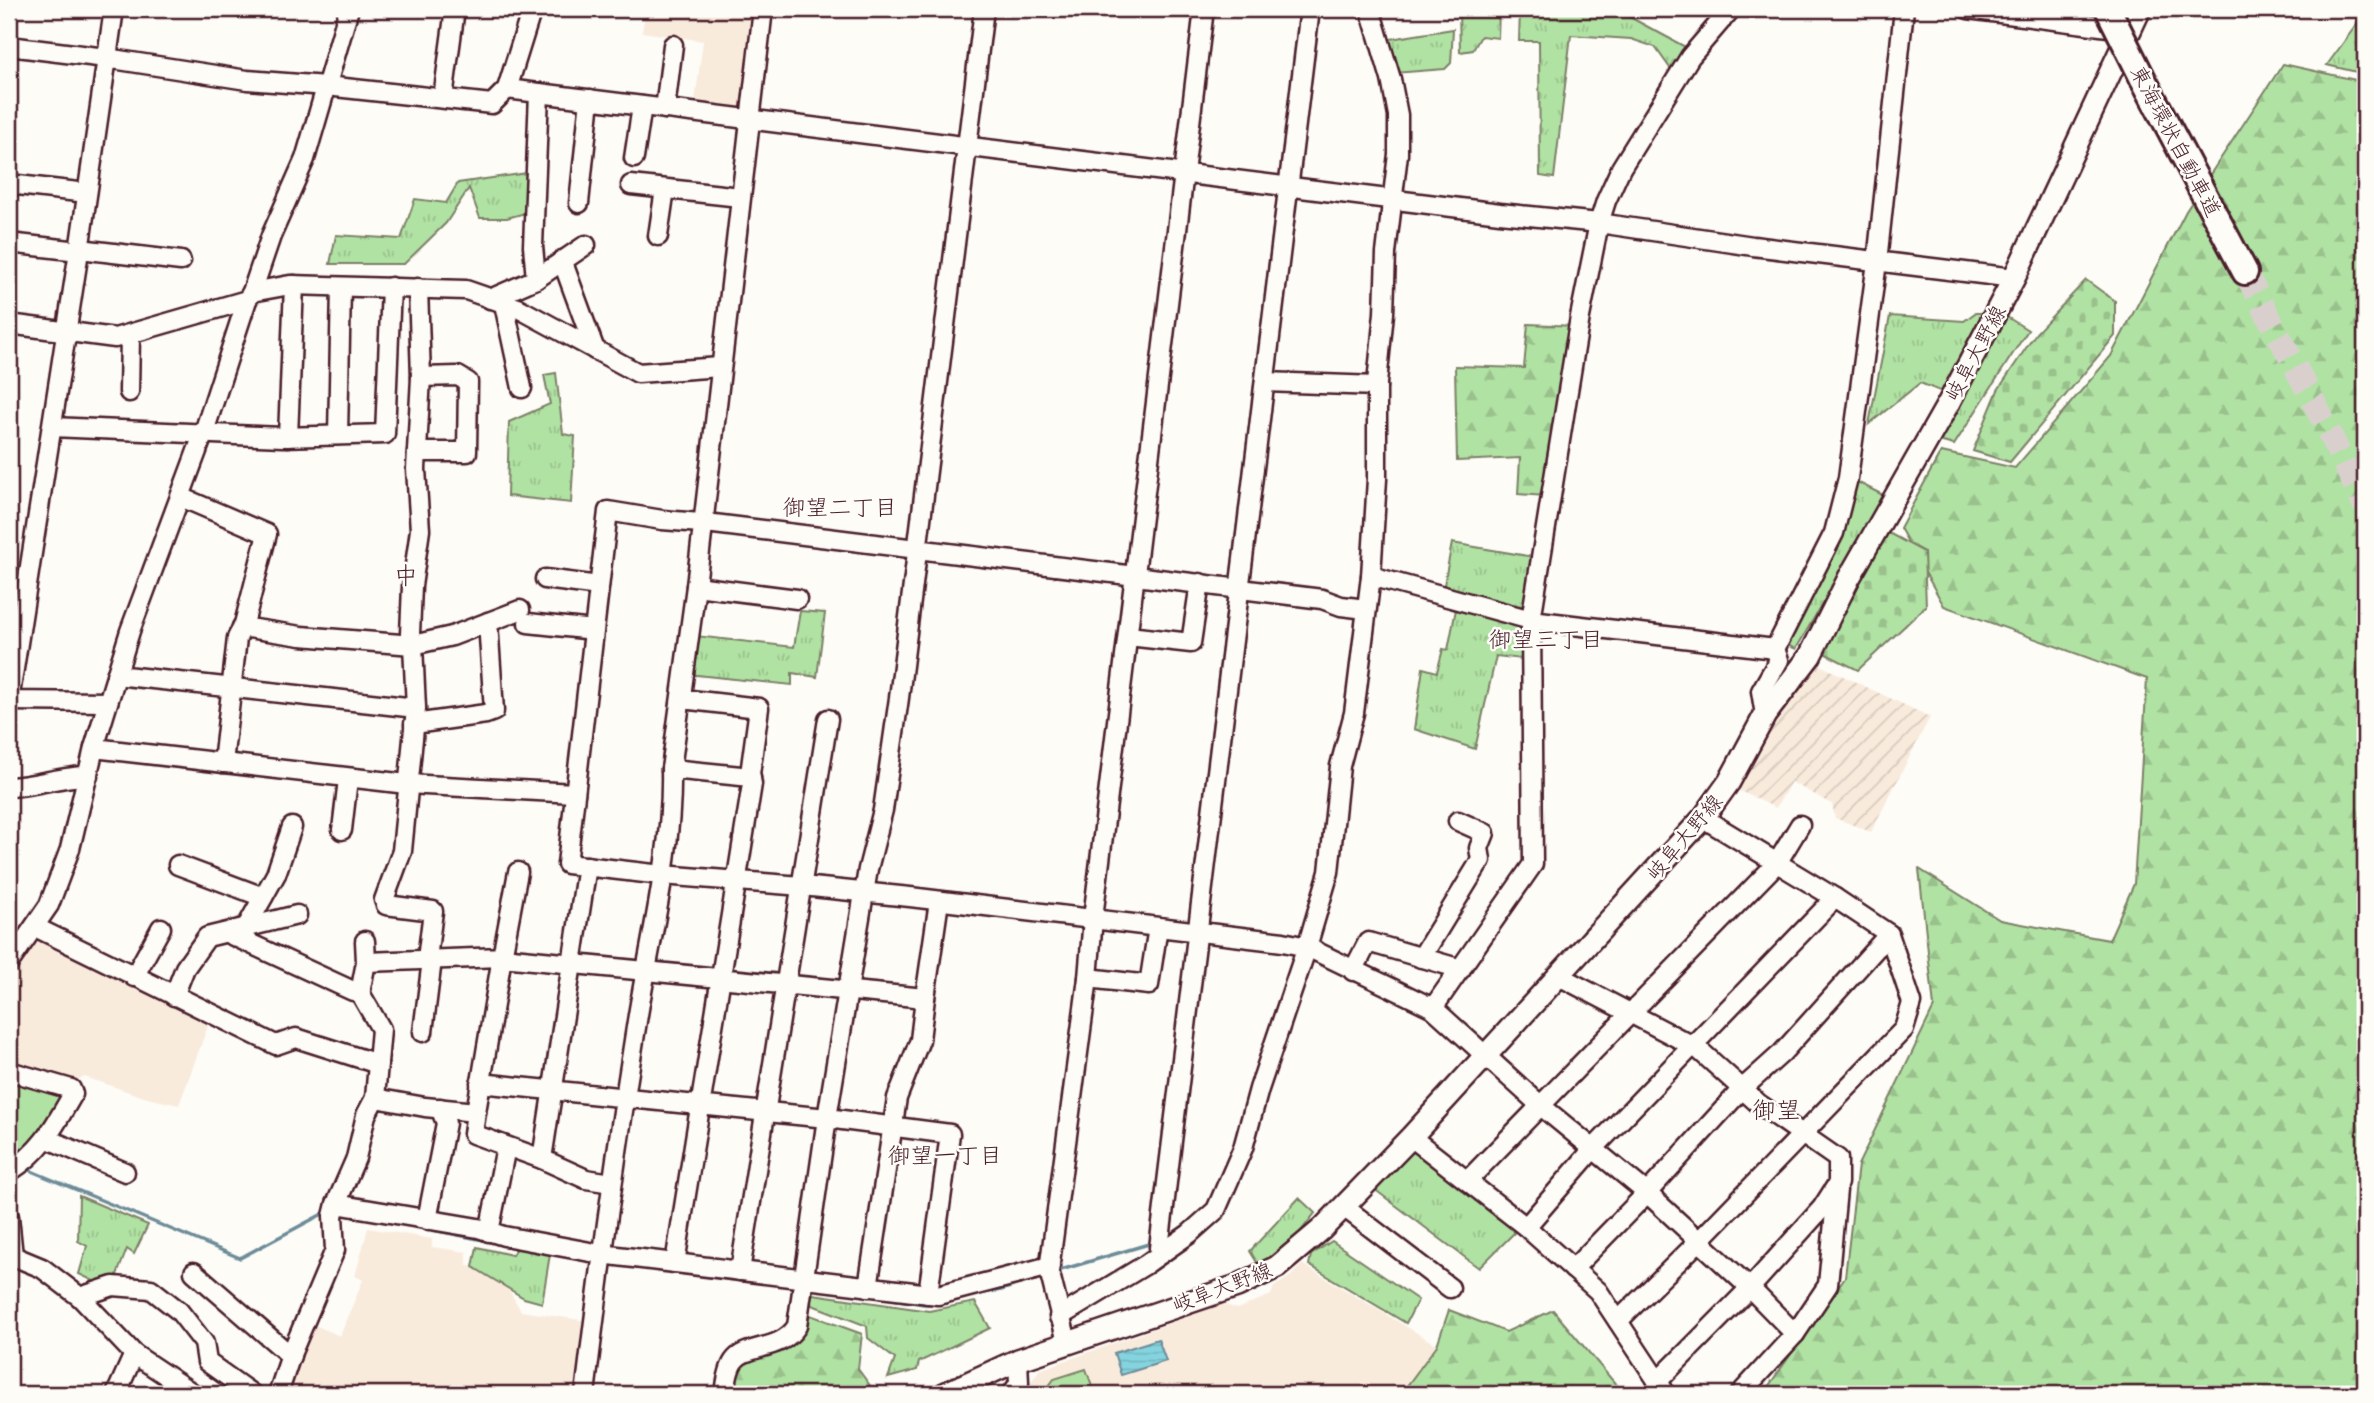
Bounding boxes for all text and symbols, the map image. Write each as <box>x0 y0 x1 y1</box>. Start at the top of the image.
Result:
street label: 東海環状自動車道 <box>2124 60 2228 222</box>
street label: 岐阜大野線 <box>1938 300 2012 406</box>
district label: 御望二丁目 <box>783 491 898 522</box>
district label: 中 <box>394 559 418 591</box>
district label: 御望三丁目 <box>1489 623 1604 654</box>
street label: 岐阜大野線 <box>1639 787 1729 887</box>
district label: 御望 <box>1752 1093 1800 1125</box>
district label: 御望一丁目 <box>888 1139 1003 1170</box>
street label: 岐阜大野線 <box>1168 1255 1276 1319</box>

